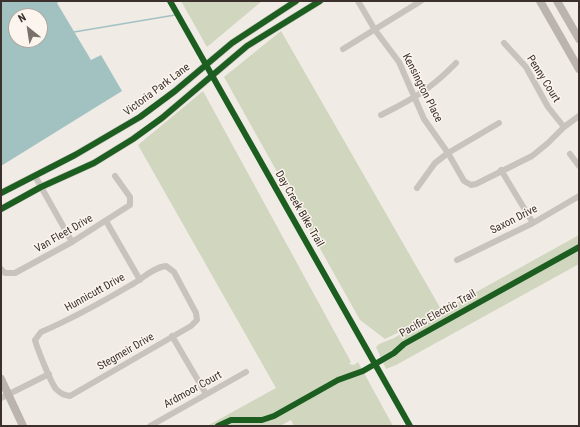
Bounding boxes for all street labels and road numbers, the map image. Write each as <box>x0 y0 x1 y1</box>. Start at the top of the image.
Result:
street label: Kensington Place <box>399 51 445 125</box>
street label: Penny Court <box>523 53 563 105</box>
street label: Victoria Park Lane <box>121 61 193 119</box>
street label: Day Creek Bike Trail <box>272 169 326 249</box>
street label: Saxon Drive <box>488 203 540 237</box>
street label: Van Fleet Drive <box>33 212 95 256</box>
street label: Hunnicutt Drive <box>63 271 127 315</box>
street label: Pacific Electric Trail <box>397 287 479 341</box>
street label: Stegmeir Drive <box>95 330 157 374</box>
street label: Ardmoor Court <box>162 369 224 411</box>

